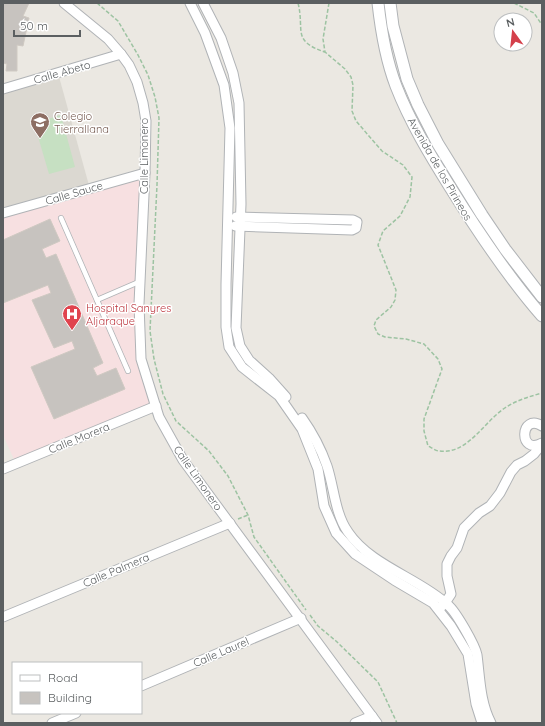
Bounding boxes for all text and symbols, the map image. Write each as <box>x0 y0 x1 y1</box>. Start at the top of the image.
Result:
scale bar <box>14 12 80 38</box>
north arrow <box>493 12 533 52</box>
text: N <box>505 15 516 30</box>
text: 50 m <box>20 18 48 33</box>
street label: Calle Abeto <box>32 57 92 87</box>
place label: Colegio Tierrallana <box>54 109 109 136</box>
school or university icon: Colegio Tierrallana <box>29 111 51 139</box>
street label: Avenida de los Pirineos <box>405 115 475 223</box>
street label: Calle Limonero <box>137 118 151 194</box>
street label: Calle Sauce <box>44 178 104 208</box>
place label: Hospital Sanyres Aljaraque <box>86 301 171 328</box>
hospital icon: Hospital Sanyres Aljaraque <box>61 303 83 331</box>
street label: Calle Morera <box>46 419 112 457</box>
street label: Calle Limonero <box>170 443 226 513</box>
street label: Calle Palmera <box>81 550 151 590</box>
street label: Calle Laurel <box>191 634 251 670</box>
legend <box>12 662 142 714</box>
text: Road <box>48 670 78 685</box>
text: Building <box>48 690 92 705</box>

